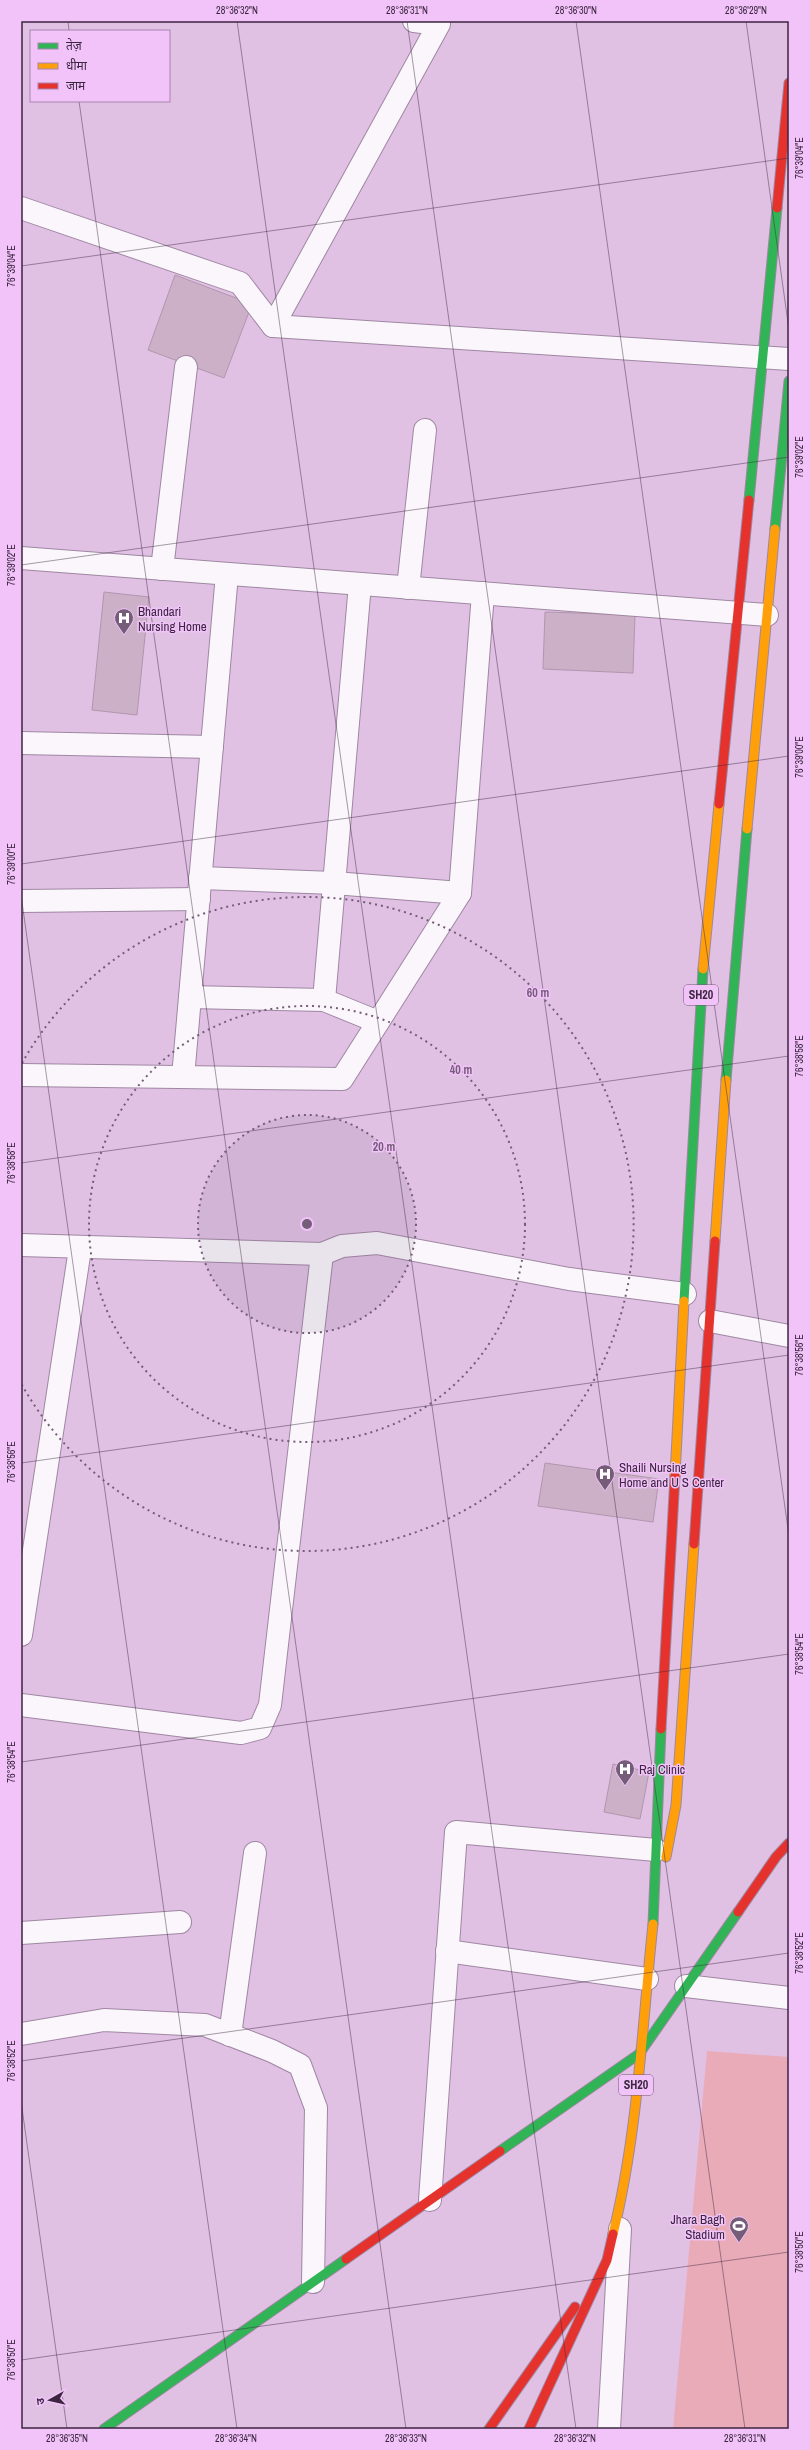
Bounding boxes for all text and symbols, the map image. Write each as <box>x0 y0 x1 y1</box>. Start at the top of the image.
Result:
text: 28°36'32"N <box>216 4 258 17</box>
text: 28°36'31"N <box>386 4 428 17</box>
text: 28°36'30"N <box>555 4 597 17</box>
text: 28°36'29"N <box>725 4 767 17</box>
legend <box>30 30 170 102</box>
text: तेज़ <box>66 38 83 54</box>
text: धीमा <box>66 58 88 74</box>
text: जाम <box>66 78 86 94</box>
text: 76°39'04"E <box>793 137 806 179</box>
text: 76°39'04"E <box>5 245 18 287</box>
text: 76°39'02"E <box>793 436 806 478</box>
text: 76°39'02"E <box>5 544 18 586</box>
place label: Bhandari Nursing Home <box>138 603 207 635</box>
hospital icon: Bhandari Nursing Home <box>113 607 135 635</box>
text: 76°39'00"E <box>793 736 806 778</box>
text: 76°39'00"E <box>5 843 18 885</box>
text: 60 m <box>527 985 549 1001</box>
road number: SH20 <box>684 985 718 1005</box>
text: 76°38'58"E <box>793 1035 806 1077</box>
text: 40 m <box>450 1062 472 1078</box>
text: 20 m <box>373 1139 395 1155</box>
text: 76°38'58"E <box>5 1142 18 1184</box>
centre of rings <box>300 1217 314 1231</box>
text: 76°38'56"E <box>793 1334 806 1376</box>
text: 76°38'56"E <box>5 1441 18 1483</box>
place label: Shaili Nursing Home and U S Center <box>619 1459 724 1491</box>
hospital icon: Shaili Nursing Home and U S Center <box>594 1463 616 1491</box>
text: 76°38'54"E <box>793 1633 806 1675</box>
text: 76°38'54"E <box>5 1741 18 1783</box>
hospital icon: Raj Clinic <box>614 1758 636 1786</box>
place label: Raj Clinic <box>639 1761 685 1778</box>
text: 76°38'52"E <box>793 1932 806 1974</box>
text: 76°38'52"E <box>5 2040 18 2082</box>
road number: SH20 <box>619 2075 653 2095</box>
place label: Jhara Bagh Stadium <box>670 2211 725 2243</box>
sports icon: Jhara Bagh Stadium <box>728 2215 750 2243</box>
text: 76°38'50"E <box>793 2231 806 2273</box>
text: 76°38'50"E <box>5 2339 18 2381</box>
north arrow <box>30 2380 70 2420</box>
text: उ <box>33 2397 47 2406</box>
text: 28°36'35"N <box>46 2432 88 2445</box>
text: 28°36'34"N <box>215 2432 257 2445</box>
text: 28°36'33"N <box>385 2432 427 2445</box>
text: 28°36'32"N <box>554 2432 596 2445</box>
text: 28°36'31"N <box>724 2432 766 2445</box>

